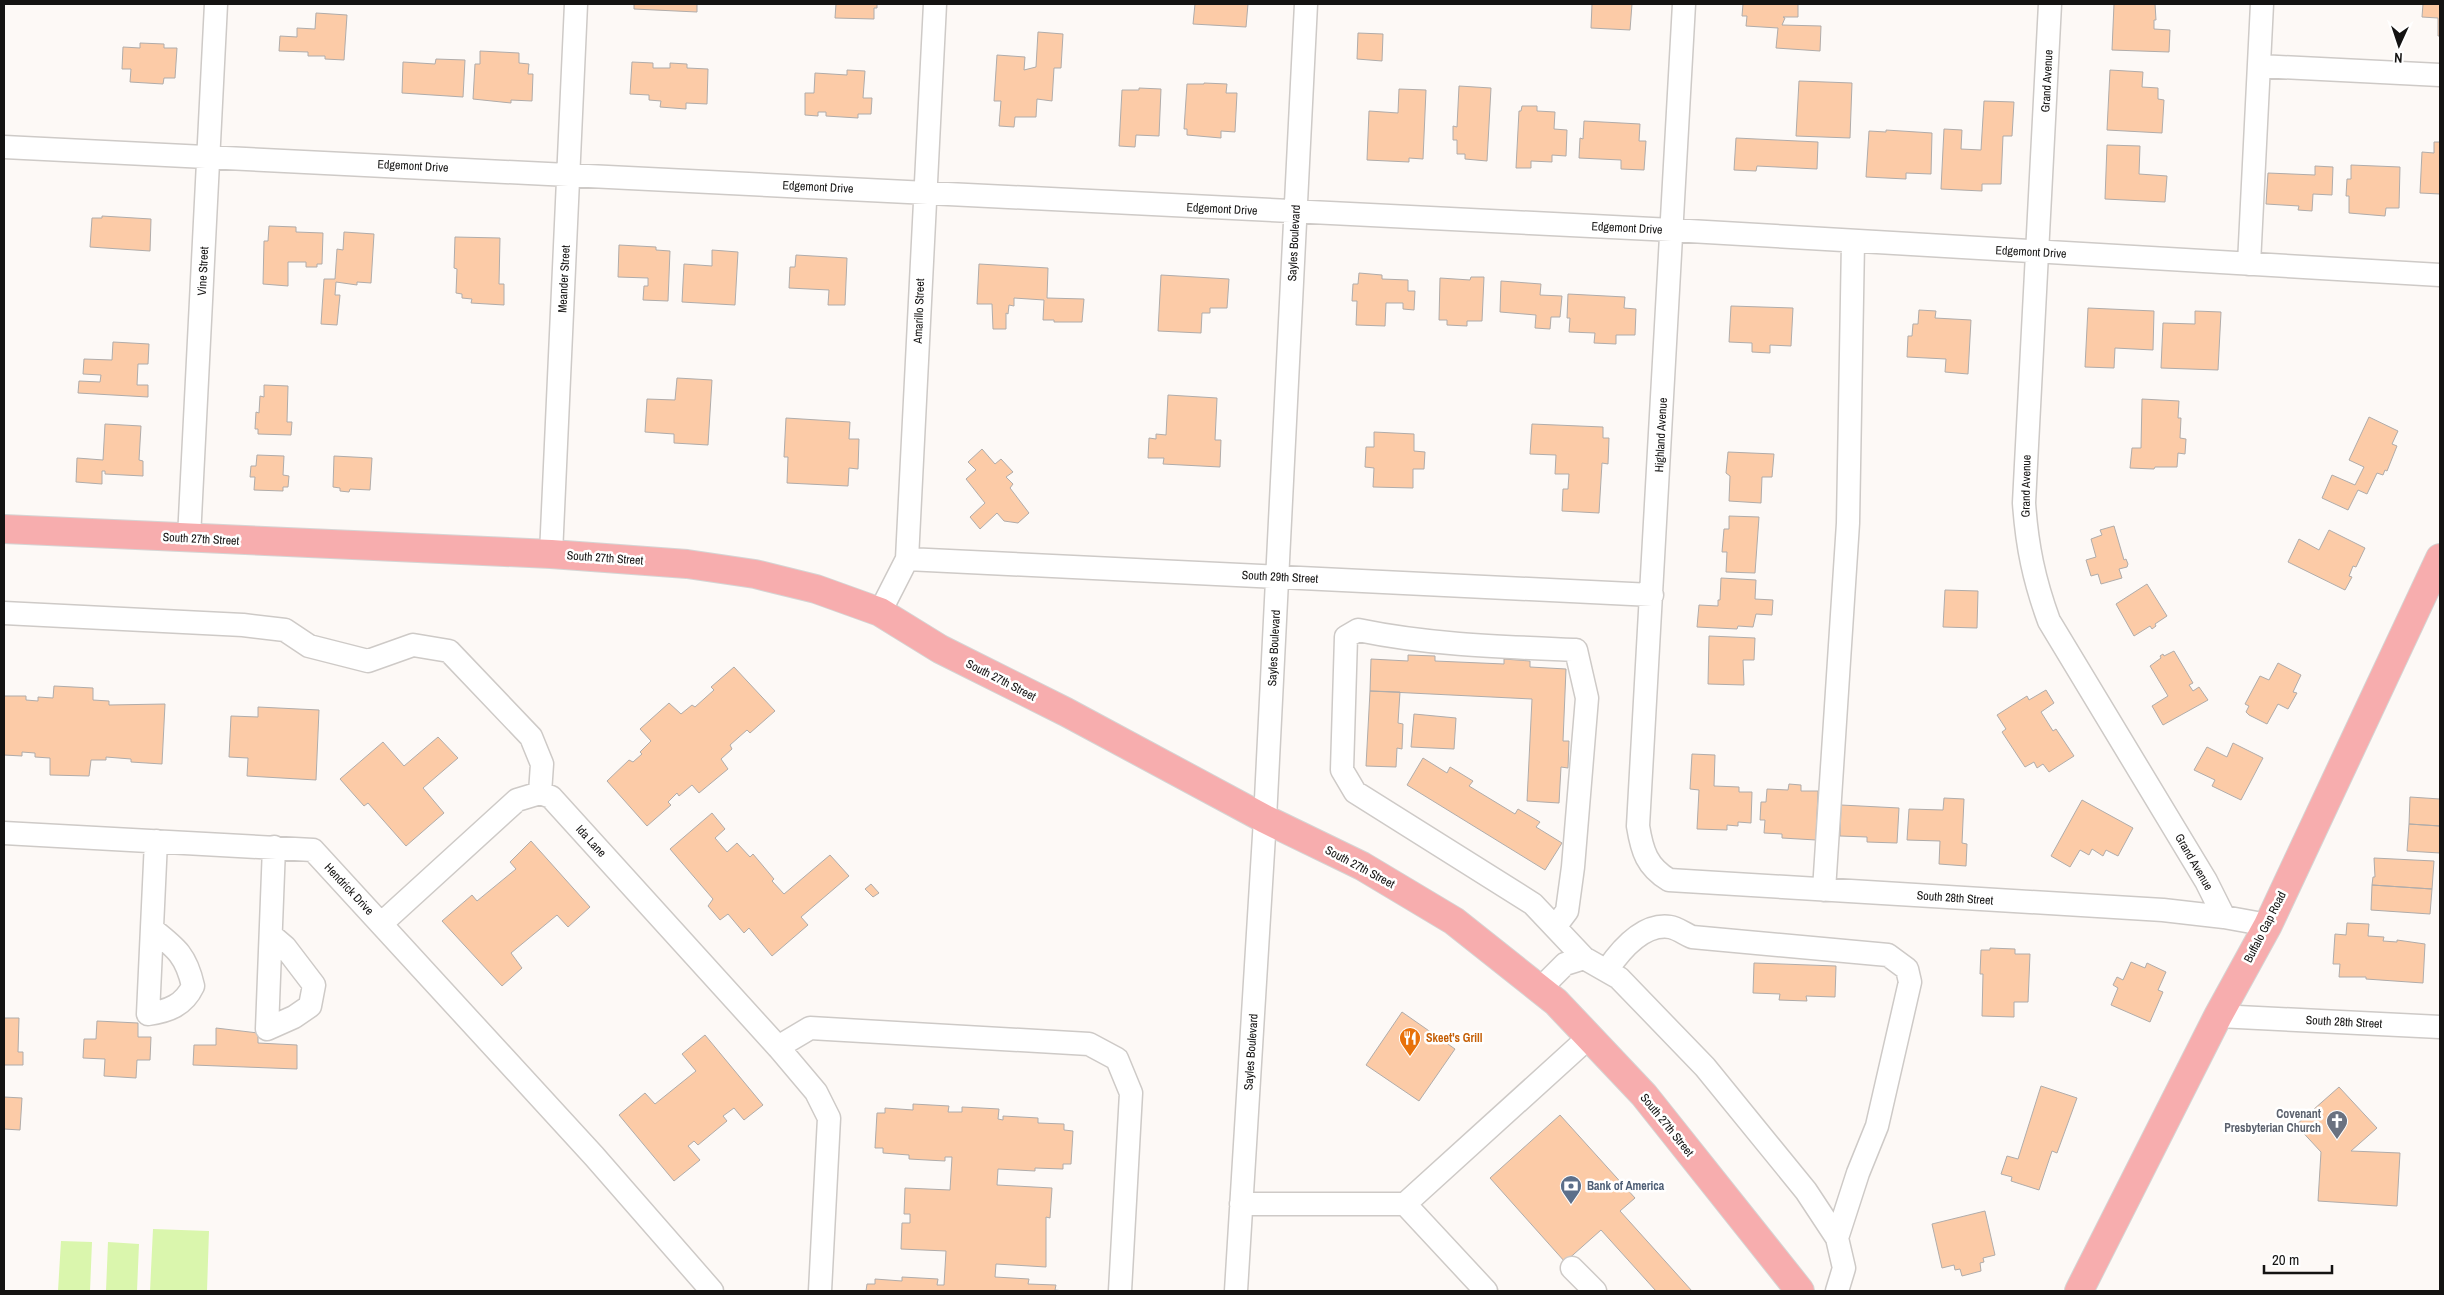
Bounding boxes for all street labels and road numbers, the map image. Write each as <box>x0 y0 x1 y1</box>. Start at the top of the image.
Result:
street label: Grand Avenue <box>2037 49 2057 113</box>
street label: Edgemont Drive <box>377 156 449 176</box>
street label: Edgemont Drive <box>782 177 854 197</box>
street label: Edgemont Drive <box>1186 199 1258 219</box>
street label: Sayles Boulevard <box>1284 204 1304 282</box>
street label: Edgemont Drive <box>1591 218 1663 238</box>
street label: Edgemont Drive <box>1995 242 2067 262</box>
street label: Meander Street <box>554 244 574 313</box>
street label: Vine Street <box>194 246 212 296</box>
street label: Amarillo Street <box>910 278 928 345</box>
street label: Highland Avenue <box>1651 397 1671 473</box>
street label: Grand Avenue <box>2017 454 2035 518</box>
street label: South 27th Street <box>162 529 240 549</box>
street label: South 27th Street <box>566 547 644 569</box>
street label: South 29th Street <box>1241 567 1319 587</box>
street label: Sayles Boulevard <box>1264 609 1284 687</box>
street label: South 27th Street <box>963 655 1039 705</box>
street label: Ida Lane <box>572 821 610 861</box>
street label: Grand Avenue <box>2171 831 2217 893</box>
street label: South 27th Street <box>1322 842 1398 892</box>
street label: Hendrick Drive <box>321 860 377 918</box>
street label: South 28th Street <box>1916 887 1994 909</box>
street label: Buffalo Gap Road <box>2240 889 2290 965</box>
street label: South 28th Street <box>2305 1012 2383 1032</box>
street label: Sayles Boulevard <box>1240 1013 1262 1091</box>
street label: South 27th Street <box>1637 1090 1697 1160</box>

